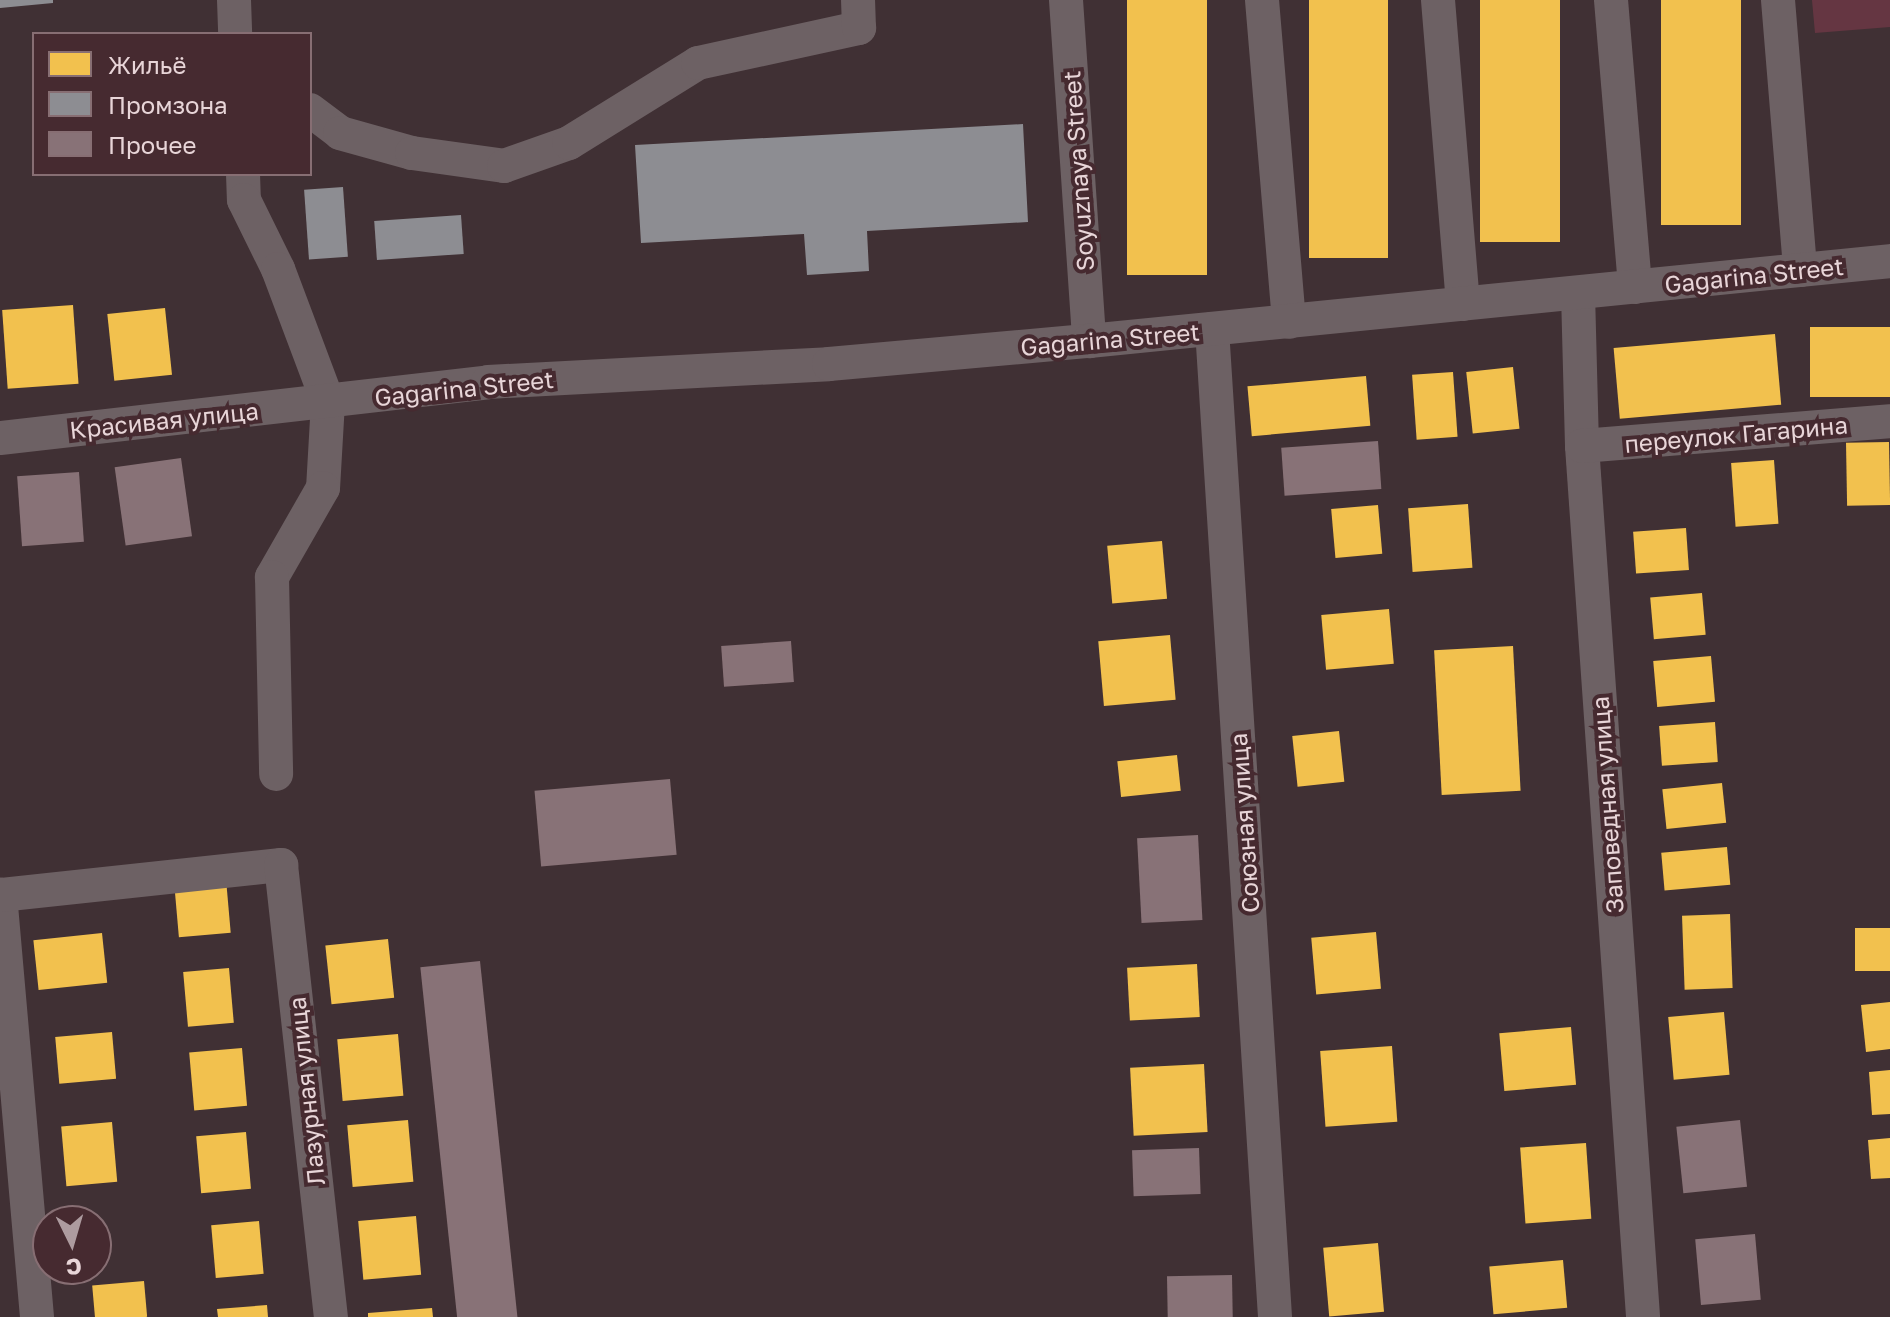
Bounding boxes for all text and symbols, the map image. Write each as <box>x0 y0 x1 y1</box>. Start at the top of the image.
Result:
legend <box>32 32 312 176</box>
text: Жильё <box>108 50 186 79</box>
street label: Soyuznaya Street <box>1057 70 1099 272</box>
text: Промзона <box>108 90 228 119</box>
text: Прочее <box>108 130 196 159</box>
street label: Gagarina Street <box>1663 251 1845 299</box>
street label: Gagarina Street <box>1019 317 1201 361</box>
street label: Gagarina Street <box>373 364 555 412</box>
street label: Красивая улица <box>68 396 260 444</box>
street label: переулок Гагарина <box>1623 410 1849 458</box>
street label: Заповедная улица <box>1585 695 1629 915</box>
street label: Союзная улица <box>1223 732 1265 914</box>
street label: Лазурная улица <box>282 995 330 1187</box>
north arrow <box>32 1205 112 1285</box>
text: С <box>65 1253 83 1282</box>

